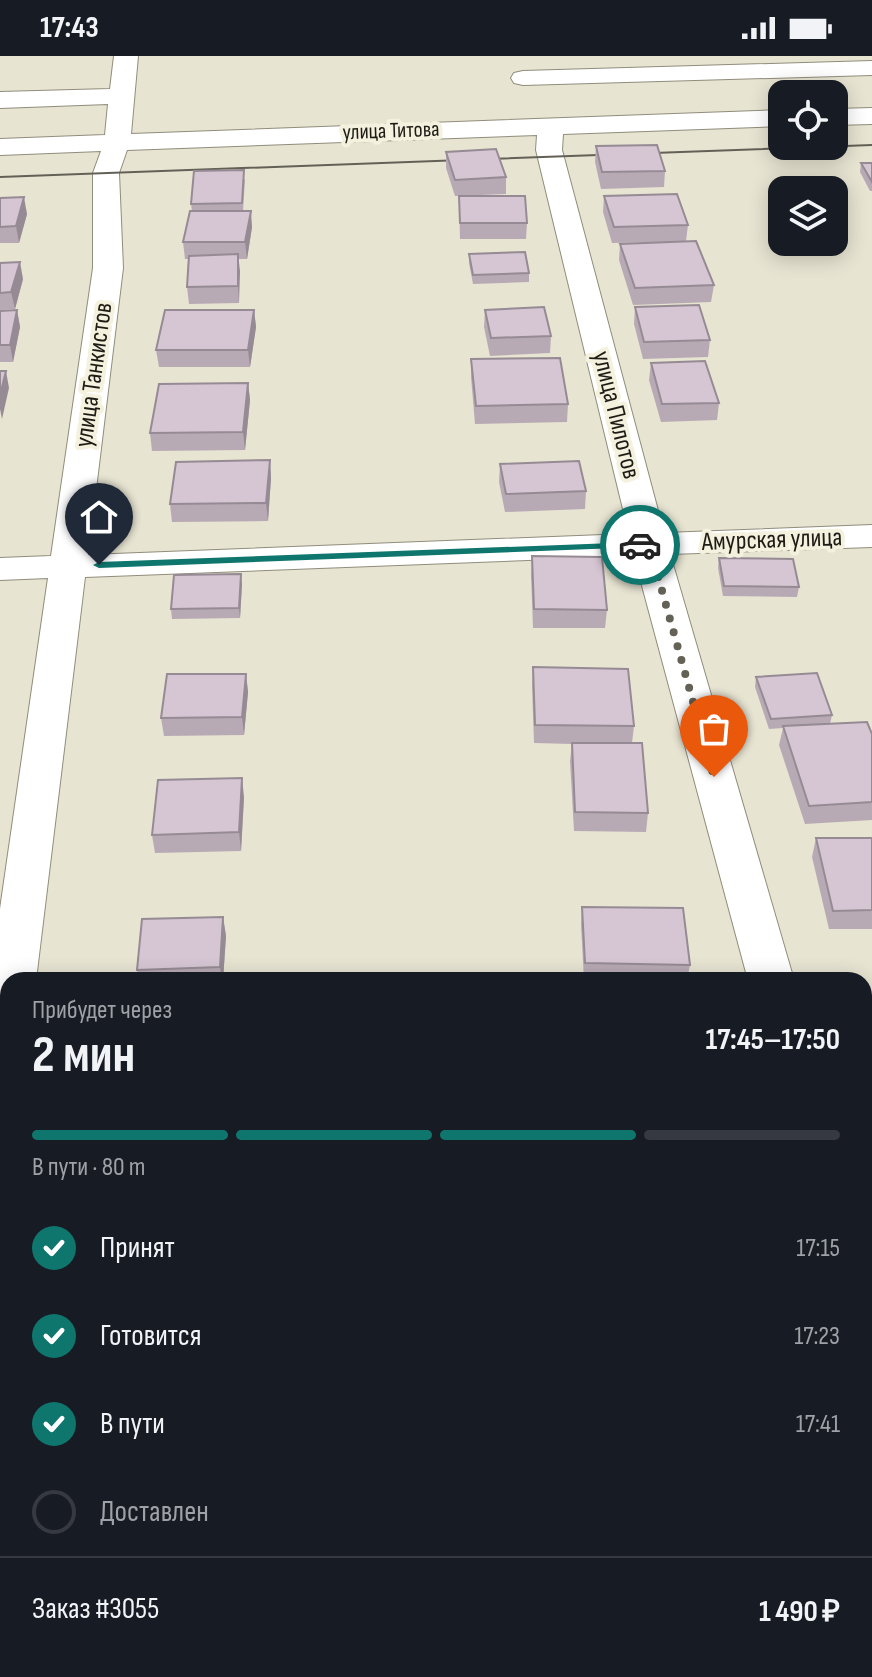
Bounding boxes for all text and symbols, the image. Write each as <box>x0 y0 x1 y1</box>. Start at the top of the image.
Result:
text: 17:43 <box>40 10 99 46</box>
map controls <box>768 80 848 256</box>
button: locate <box>768 80 848 160</box>
street label: улица Титова <box>342 116 440 146</box>
button: layers <box>768 176 848 256</box>
street label: улица Танкистов <box>68 301 120 449</box>
street label: улица Пилотов <box>585 348 647 482</box>
pin <box>65 483 133 565</box>
icon: home <box>77 495 121 539</box>
courier <box>600 505 680 585</box>
street label: Амурская улица <box>700 522 843 558</box>
icon: car <box>618 523 662 567</box>
pin <box>680 695 748 777</box>
icon: bag <box>692 707 736 751</box>
text: Прибудет через <box>32 995 172 1026</box>
text: 17:45–17:50 <box>706 1022 840 1058</box>
text: 2 мин <box>32 1024 135 1087</box>
text: В пути · 80 m <box>32 1152 145 1183</box>
icon: check <box>32 1226 76 1270</box>
text: Принят <box>100 1230 175 1266</box>
text: 17:15 <box>796 1233 840 1264</box>
icon: check <box>32 1314 76 1358</box>
text: Готовится <box>100 1318 201 1354</box>
text: 17:23 <box>794 1321 840 1352</box>
icon: check <box>32 1402 76 1446</box>
text: В пути <box>100 1406 165 1442</box>
text: 17:41 <box>796 1409 840 1440</box>
text: Доставлен <box>100 1494 209 1530</box>
text: Заказ #3055 <box>32 1591 159 1627</box>
text: 1 490 ₽ <box>759 1594 840 1630</box>

